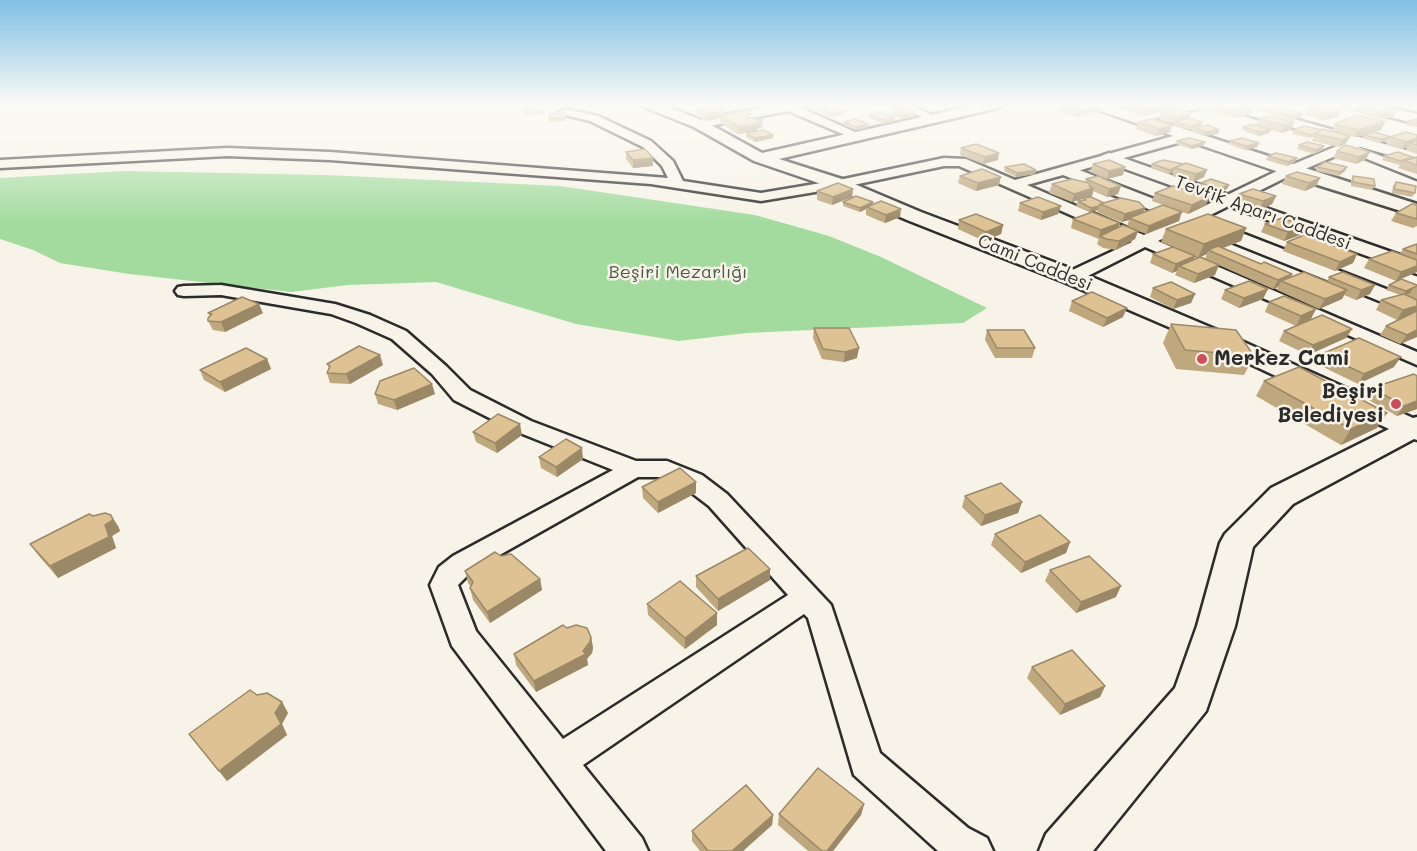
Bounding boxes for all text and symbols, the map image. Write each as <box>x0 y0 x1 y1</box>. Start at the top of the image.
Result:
street label: Tevfik Aparı Caddesi <box>1172 171 1354 255</box>
street label: Cami Caddesi <box>974 230 1096 296</box>
park label: Beşiri Mezarlığı <box>609 261 747 283</box>
place label: Merkez Cami <box>1214 346 1350 372</box>
marker: Merkez Cami <box>1195 352 1209 366</box>
place label: Beşiri Belediyesi <box>1277 379 1384 429</box>
marker: Beşiri Belediyesi <box>1389 397 1403 411</box>

